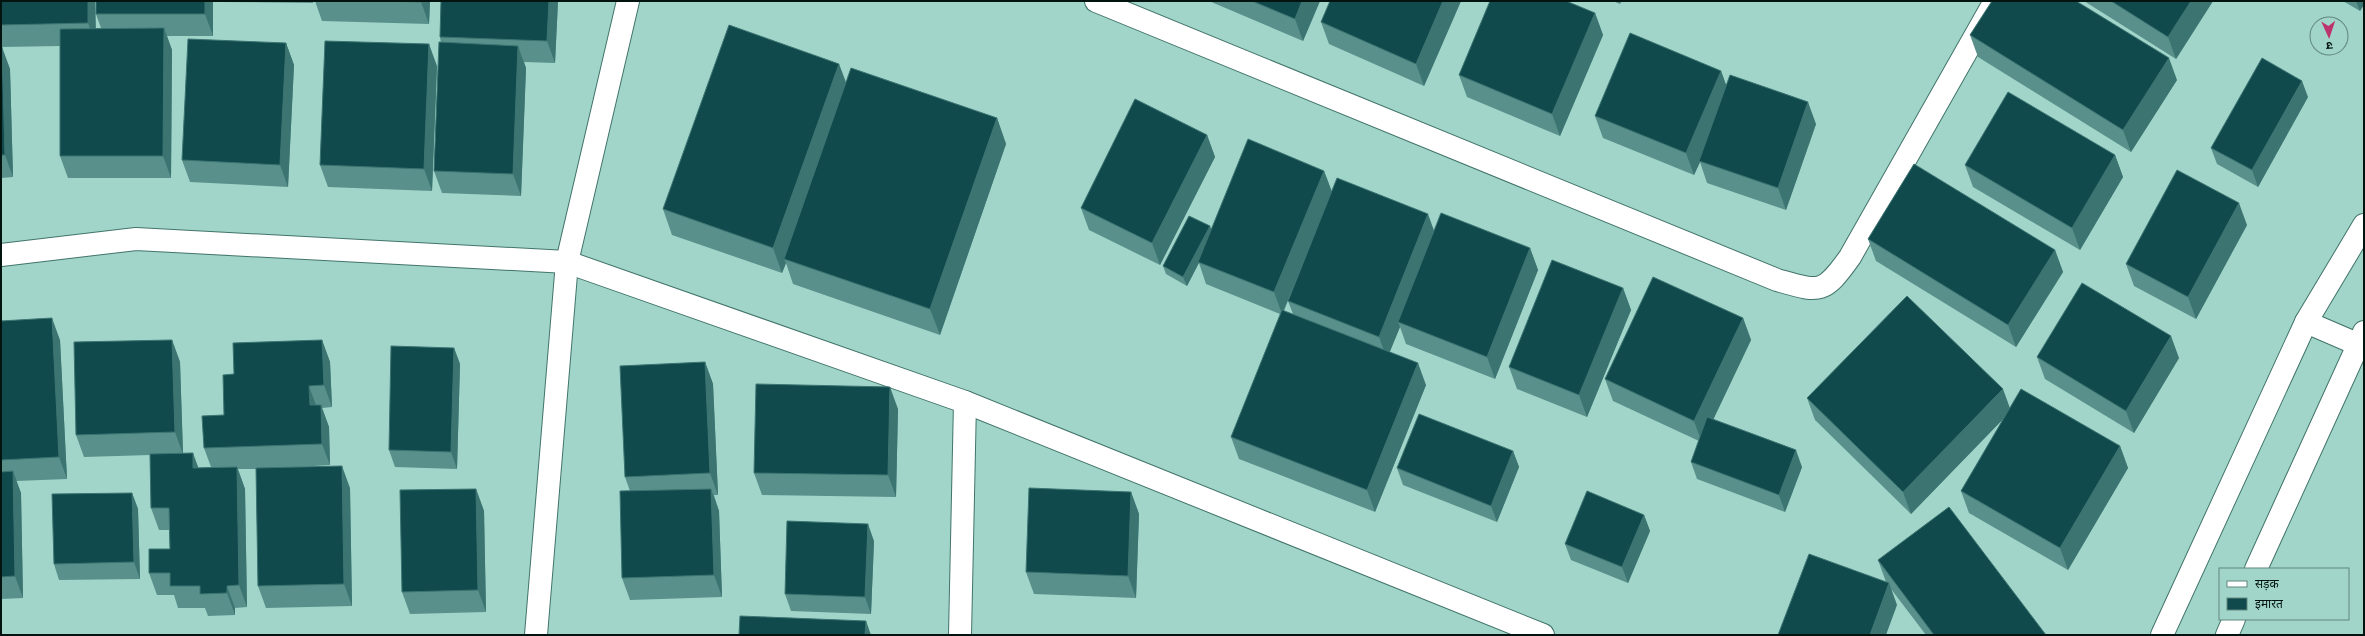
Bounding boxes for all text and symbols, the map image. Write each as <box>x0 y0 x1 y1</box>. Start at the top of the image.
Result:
north arrow <box>2309 16 2349 56</box>
text: उ <box>2325 39 2333 52</box>
legend <box>2219 568 2349 620</box>
text: सड़क <box>2255 577 2280 591</box>
text: इमारत <box>2255 597 2284 611</box>

